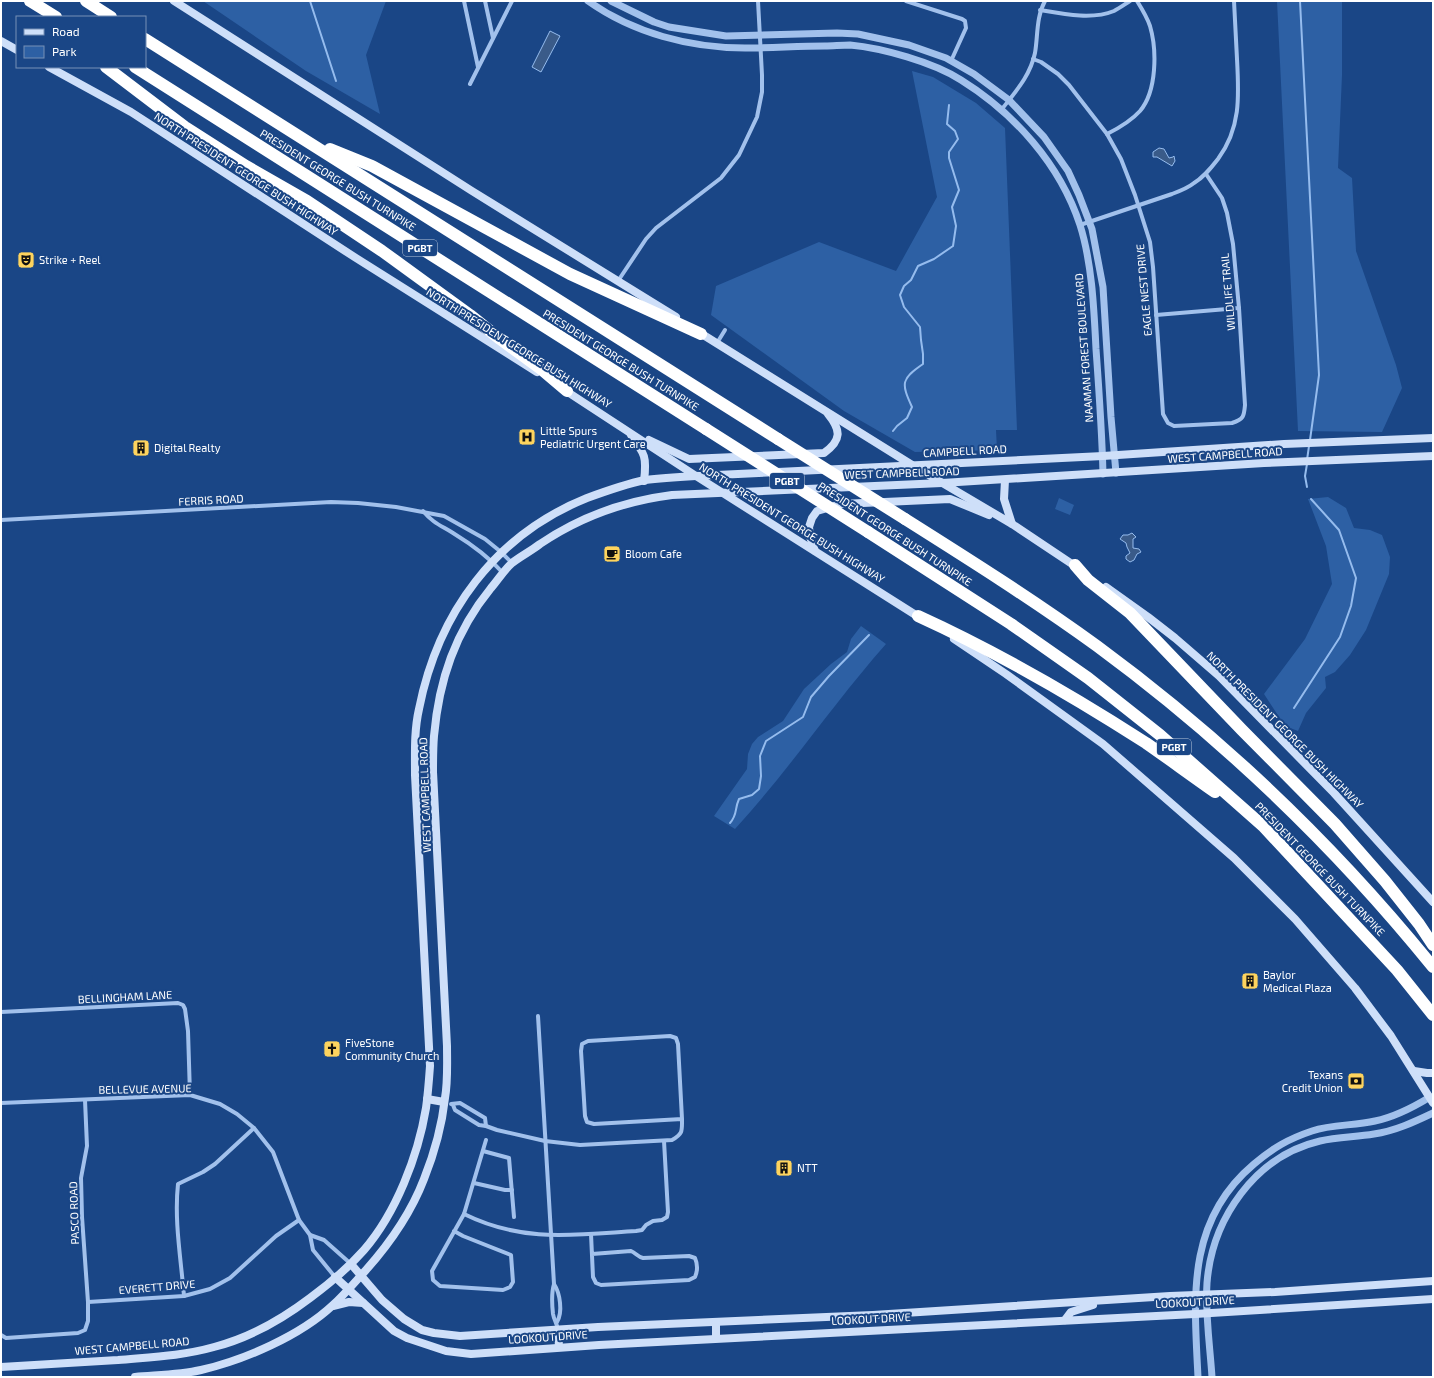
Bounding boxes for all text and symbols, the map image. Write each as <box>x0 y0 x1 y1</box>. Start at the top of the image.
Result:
legend <box>16 16 146 68</box>
text: Road <box>52 24 80 38</box>
text: Park <box>52 44 77 58</box>
street label: NORTH PRESIDENT GEORGE BUSH HIGHWAY <box>152 109 341 238</box>
street label: PRESIDENT GEORGE BUSH TURNPIKE <box>258 126 418 233</box>
road number: PGBT <box>403 240 437 256</box>
street label: EAGLE NEST DRIVE <box>1133 243 1154 337</box>
theatre icon: Strike + Reel <box>16 250 36 270</box>
street label: WILDLIFE TRAIL <box>1218 252 1237 331</box>
place label: Strike + Reel <box>39 253 101 266</box>
street label: NAAMAN FOREST BOULEVARD <box>1072 273 1095 423</box>
street label: NORTH PRESIDENT GEORGE BUSH HIGHWAY <box>424 285 615 411</box>
street label: PRESIDENT GEORGE BUSH TURNPIKE <box>541 306 701 413</box>
place label: Little Spurs Pediatric Urgent Care <box>540 424 646 450</box>
hospital icon: Little Spurs Pediatric Urgent Care <box>517 427 537 447</box>
building icon: Digital Realty <box>131 438 151 458</box>
place label: Digital Realty <box>154 441 221 454</box>
street label: CAMPBELL ROAD <box>923 442 1007 459</box>
street label: WEST CAMPBELL ROAD <box>1167 444 1283 465</box>
street label: NORTH PRESIDENT GEORGE BUSH HIGHWAY <box>697 460 888 586</box>
street label: WEST CAMPBELL ROAD <box>844 464 960 481</box>
road number: PGBT <box>770 473 804 489</box>
street label: PRESIDENT GEORGE BUSH TURNPIKE <box>816 479 975 588</box>
street label: FERRIS ROAD <box>178 491 244 508</box>
cafe icon: Bloom Cafe <box>602 544 622 564</box>
place label: Bloom Cafe <box>625 547 682 560</box>
street label: NORTH PRESIDENT GEORGE BUSH HIGHWAY <box>1204 649 1367 811</box>
street label: WEST CAMPBELL ROAD <box>416 737 433 853</box>
road number: PGBT <box>1157 739 1191 755</box>
street label: PRESIDENT GEORGE BUSH TURNPIKE <box>1253 799 1388 938</box>
place label: Baylor Medical Plaza <box>1263 968 1332 994</box>
building icon: Baylor Medical Plaza <box>1240 971 1260 991</box>
street label: BELLINGHAM LANE <box>77 988 173 1005</box>
place label: FiveStone Community Church <box>345 1036 439 1062</box>
church icon: FiveStone Community Church <box>322 1039 342 1059</box>
place label: Texans Credit Union <box>1282 1068 1343 1094</box>
bank icon: Texans Credit Union <box>1346 1071 1366 1091</box>
street label: BELLEVUE AVENUE <box>98 1081 192 1096</box>
building icon: NTT <box>774 1158 794 1178</box>
place label: NTT <box>797 1161 818 1174</box>
street label: PASCO ROAD <box>66 1181 81 1245</box>
street label: EVERETT DRIVE <box>118 1277 196 1296</box>
street label: LOOKOUT DRIVE <box>1155 1293 1235 1310</box>
street label: LOOKOUT DRIVE <box>831 1310 911 1327</box>
street label: LOOKOUT DRIVE <box>508 1327 588 1346</box>
street label: WEST CAMPBELL ROAD <box>74 1334 190 1357</box>

